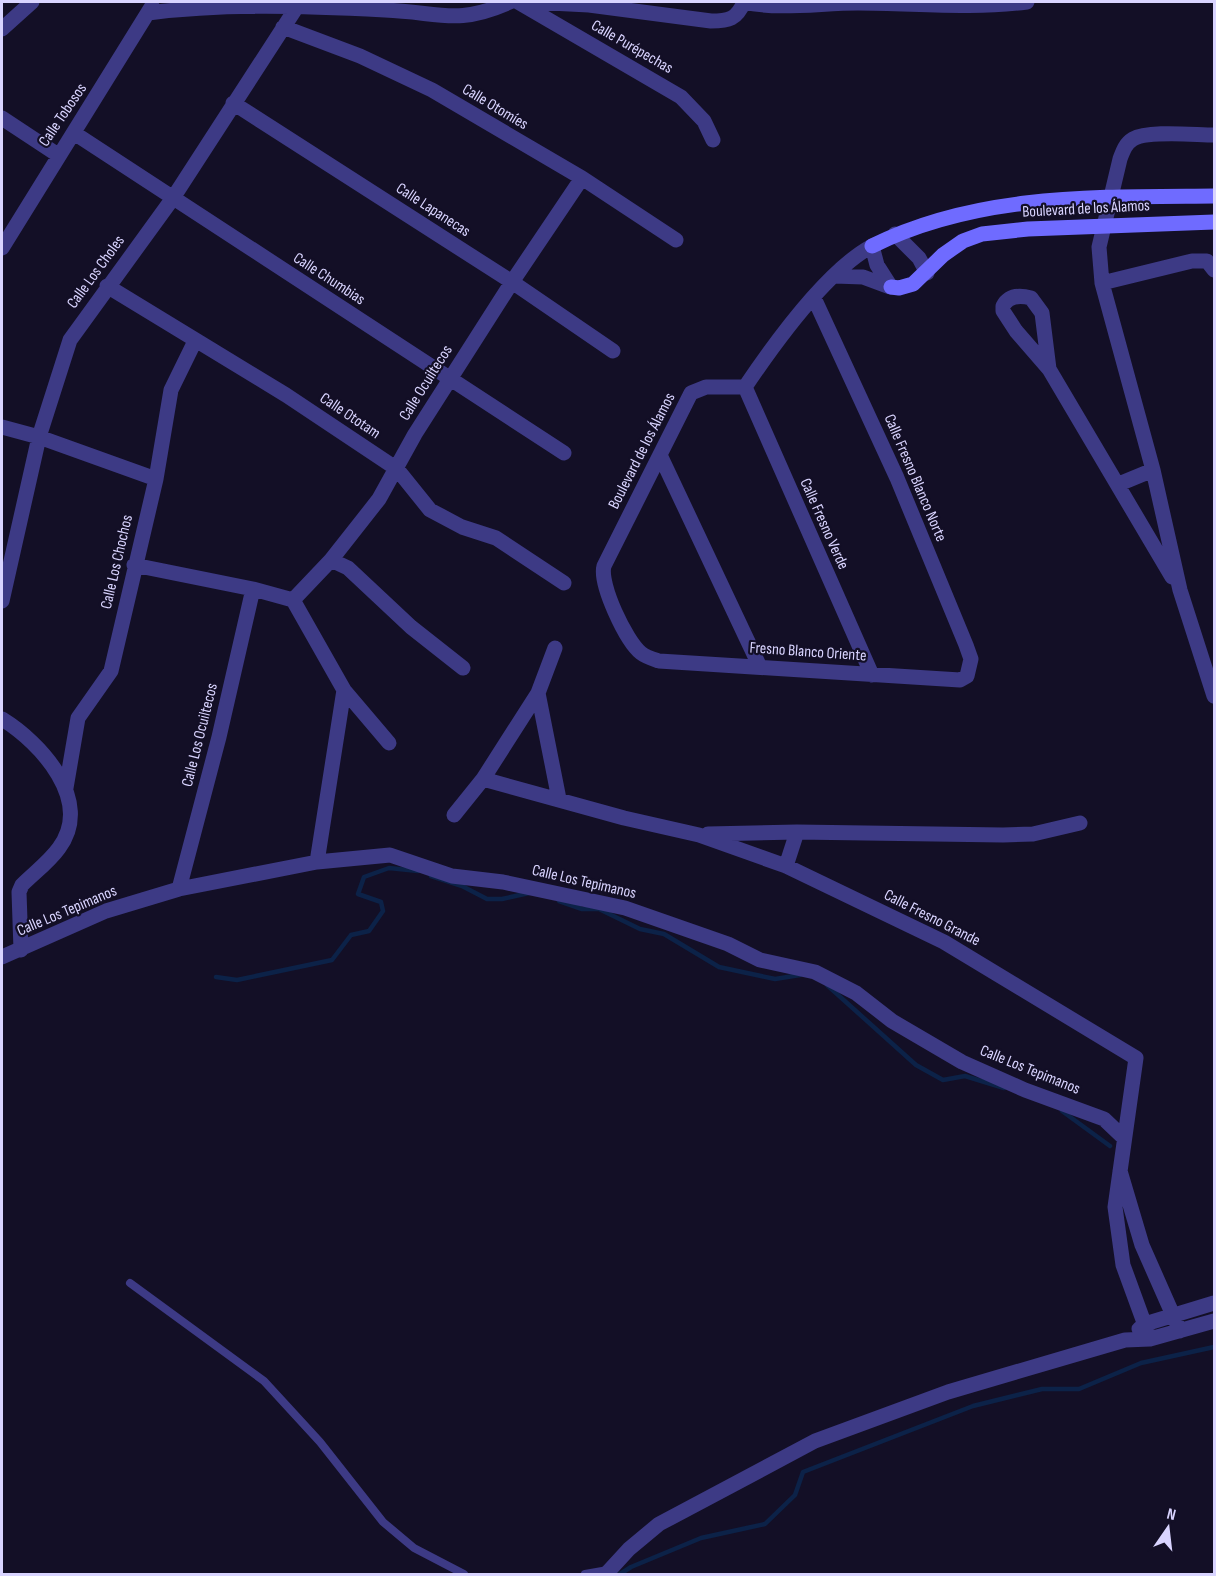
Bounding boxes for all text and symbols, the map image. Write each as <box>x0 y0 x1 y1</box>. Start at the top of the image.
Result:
street label: Calle Purépechas <box>588 16 676 78</box>
street label: Calle Tobosos <box>35 80 91 150</box>
street label: Calle Otomíes <box>459 80 532 134</box>
street label: Calle Lapanecas <box>392 179 474 241</box>
street label: Boulevard de los Álamos <box>1022 196 1151 222</box>
street label: Calle Los Choles <box>63 232 129 312</box>
street label: Calle Chumbias <box>290 249 369 309</box>
street label: Calle Ocuiltecos <box>395 342 457 424</box>
street label: Calle Ototam <box>316 389 384 443</box>
street label: Boulevard de los Álamos <box>605 390 680 512</box>
street label: Calle Fresno Blanco Norte <box>880 411 950 545</box>
street label: Calle Fresno Verde <box>795 475 853 573</box>
street label: Calle Los Chochos <box>97 513 137 611</box>
street label: Fresno Blanco Oriente <box>749 638 867 666</box>
street label: Calle Los Ocuiltecos <box>178 681 222 789</box>
street label: Calle Los Tepimanos <box>530 861 638 903</box>
street label: Calle Los Tepimanos <box>14 881 120 941</box>
street label: Calle Fresno Grande <box>881 886 983 950</box>
street label: Calle Los Tepimanos <box>977 1041 1083 1099</box>
north arrow <box>1138 1498 1198 1558</box>
text: N <box>1165 1505 1178 1525</box>

